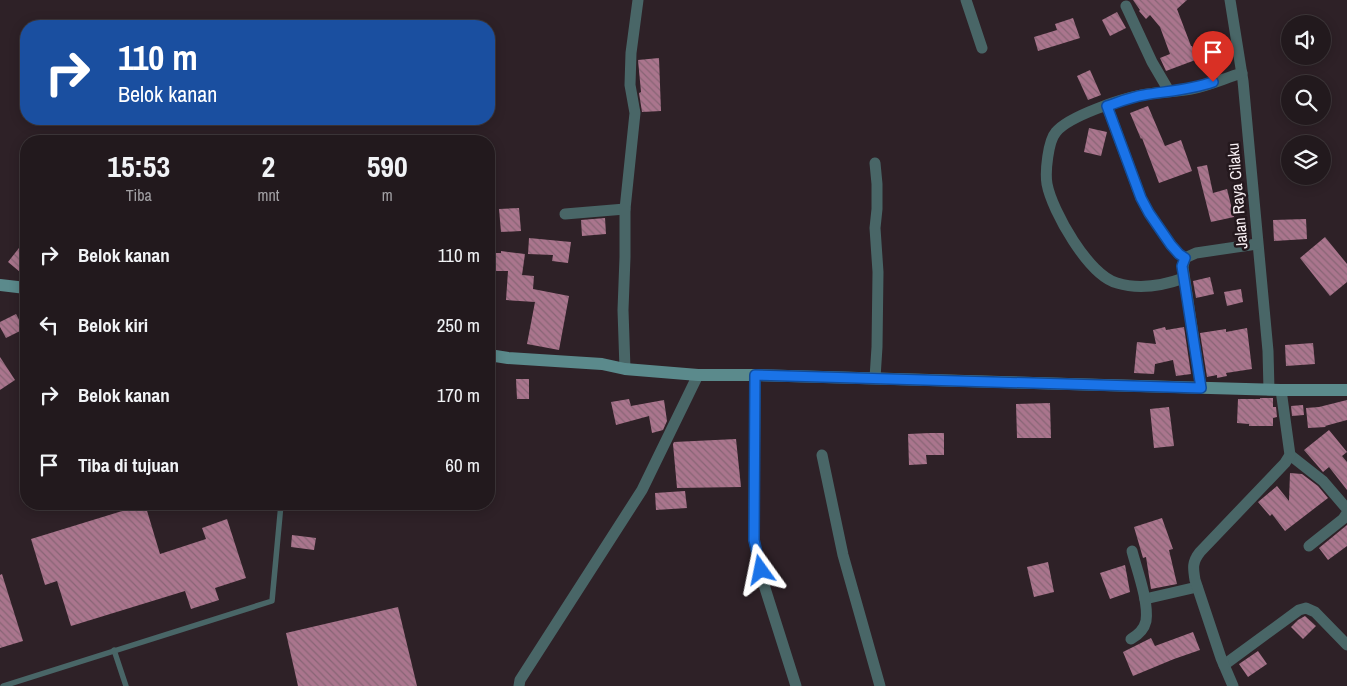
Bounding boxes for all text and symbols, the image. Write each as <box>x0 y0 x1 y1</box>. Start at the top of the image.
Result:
map controls <box>1281 15 1331 185</box>
button: sound <box>1281 15 1331 65</box>
pin <box>1192 31 1234 82</box>
text: 110 m <box>118 34 198 81</box>
icon: arrive <box>1199 38 1227 66</box>
icon: right <box>35 40 100 105</box>
button: search <box>1281 75 1331 125</box>
text: Belok kanan <box>118 79 217 109</box>
button: layers <box>1281 135 1331 185</box>
street label: Jalan Raya Cilaku <box>1221 142 1253 250</box>
text: 15:53 <box>107 146 170 186</box>
text: 2 <box>262 146 275 186</box>
text: 590 <box>367 146 408 186</box>
text: Tiba <box>126 184 152 206</box>
text: mnt <box>257 184 279 206</box>
text: m <box>382 184 393 206</box>
icon: right <box>35 241 63 269</box>
text: Belok kanan <box>78 242 170 268</box>
text: 110 m <box>438 242 480 268</box>
icon: left <box>35 311 63 339</box>
text: Belok kiri <box>78 312 148 338</box>
text: 250 m <box>437 312 480 338</box>
icon: right <box>35 381 63 409</box>
text: Belok kanan <box>78 382 170 408</box>
text: 170 m <box>437 382 480 408</box>
icon: arrive <box>35 451 63 479</box>
text: Tiba di tujuan <box>78 452 179 478</box>
text: 60 m <box>445 452 480 478</box>
position arrow <box>734 543 786 595</box>

